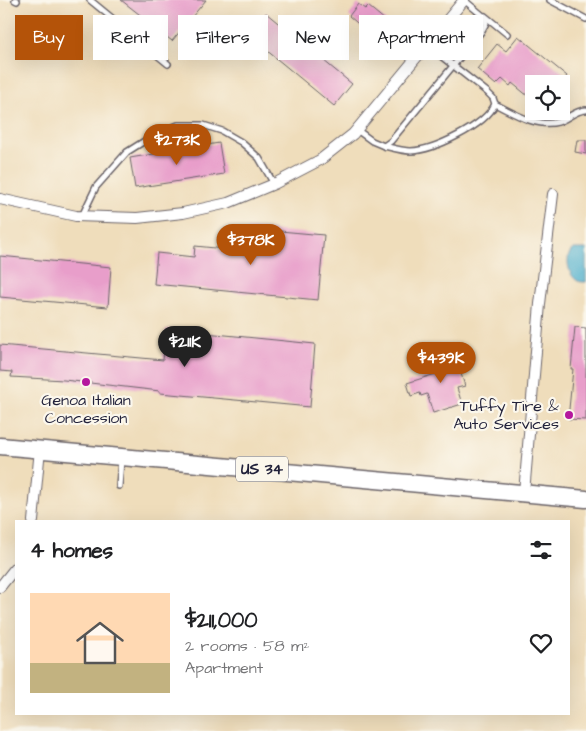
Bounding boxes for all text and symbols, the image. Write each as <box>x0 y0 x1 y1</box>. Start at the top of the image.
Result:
chip: Buy <box>15 15 83 60</box>
chip: Rent <box>93 15 168 60</box>
chip: Filters <box>178 15 268 60</box>
chip: New <box>278 15 349 60</box>
chip: Apartment <box>359 15 483 60</box>
map controls <box>525 75 570 120</box>
button: locate <box>525 75 570 120</box>
pin: $273K <box>142 124 212 166</box>
text: $273K <box>154 129 200 151</box>
pin: $378K <box>216 224 286 266</box>
text: $378K <box>228 229 274 251</box>
pin: $211K <box>150 326 220 368</box>
text: $211K <box>169 331 201 353</box>
pin: $439K <box>406 342 476 384</box>
text: $439K <box>418 347 464 369</box>
marker: Genoa Italian Concession <box>80 376 92 388</box>
place label: Genoa Italian Concession <box>41 389 131 429</box>
place label: Tuffy Tire & Auto Services <box>453 395 559 435</box>
marker: Tuffy Tire & Auto Services <box>563 409 575 421</box>
road number: US 34 <box>236 456 288 482</box>
text: 4 homes <box>30 536 113 565</box>
icon: filters <box>527 536 555 564</box>
text: $211,000 <box>185 606 258 635</box>
icon: home <box>70 613 130 673</box>
icon: heart <box>527 629 555 657</box>
text: 2 rooms · 58 m² <box>185 635 310 657</box>
text: Apartment <box>185 657 263 679</box>

